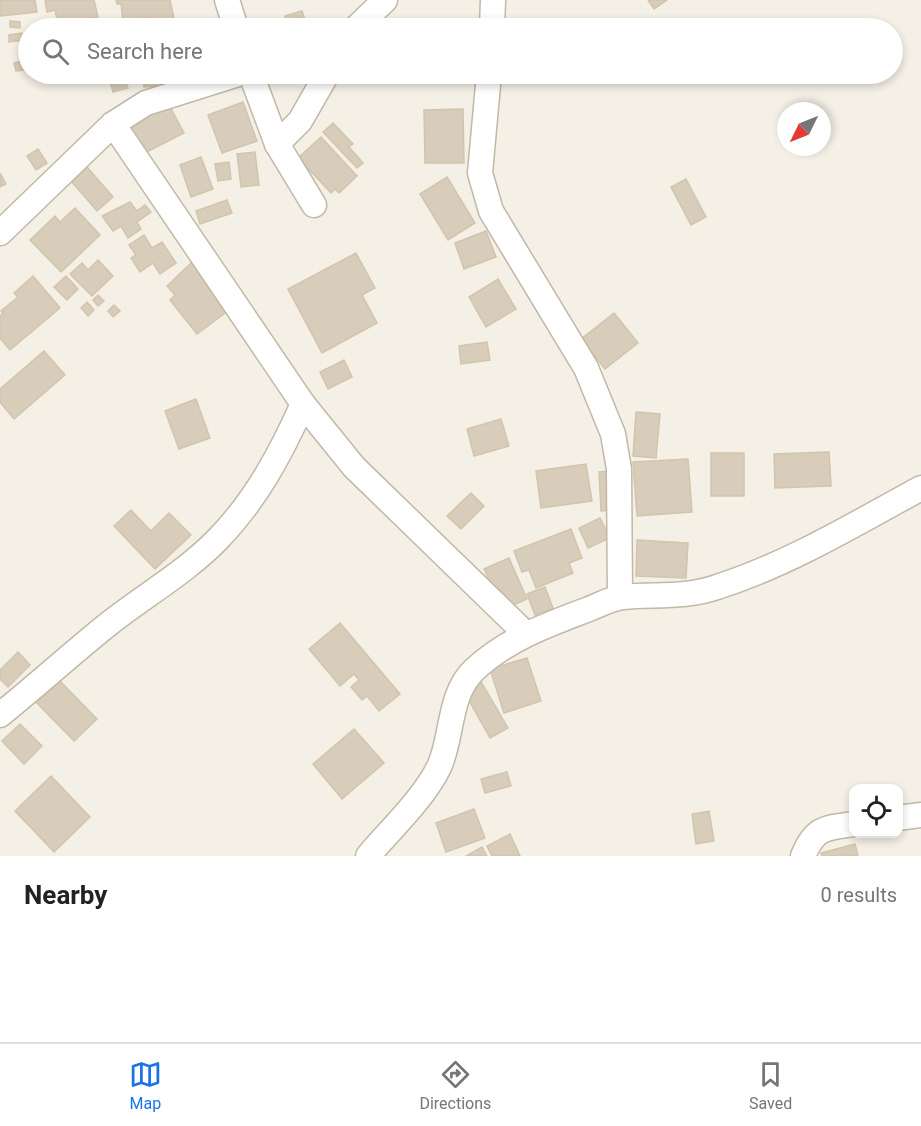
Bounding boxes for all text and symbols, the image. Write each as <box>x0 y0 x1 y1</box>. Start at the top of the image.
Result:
search box <box>18 18 903 84</box>
icon: search <box>39 35 72 68</box>
text: Search here <box>87 39 203 64</box>
north arrow <box>777 102 831 156</box>
map controls <box>849 784 903 838</box>
button: locate <box>849 784 903 838</box>
text: Nearby <box>24 880 107 910</box>
text: 0 results <box>821 883 897 907</box>
tab: Map <box>129 1058 162 1113</box>
tab: Directions <box>419 1058 491 1113</box>
tab: Saved <box>749 1058 792 1113</box>

